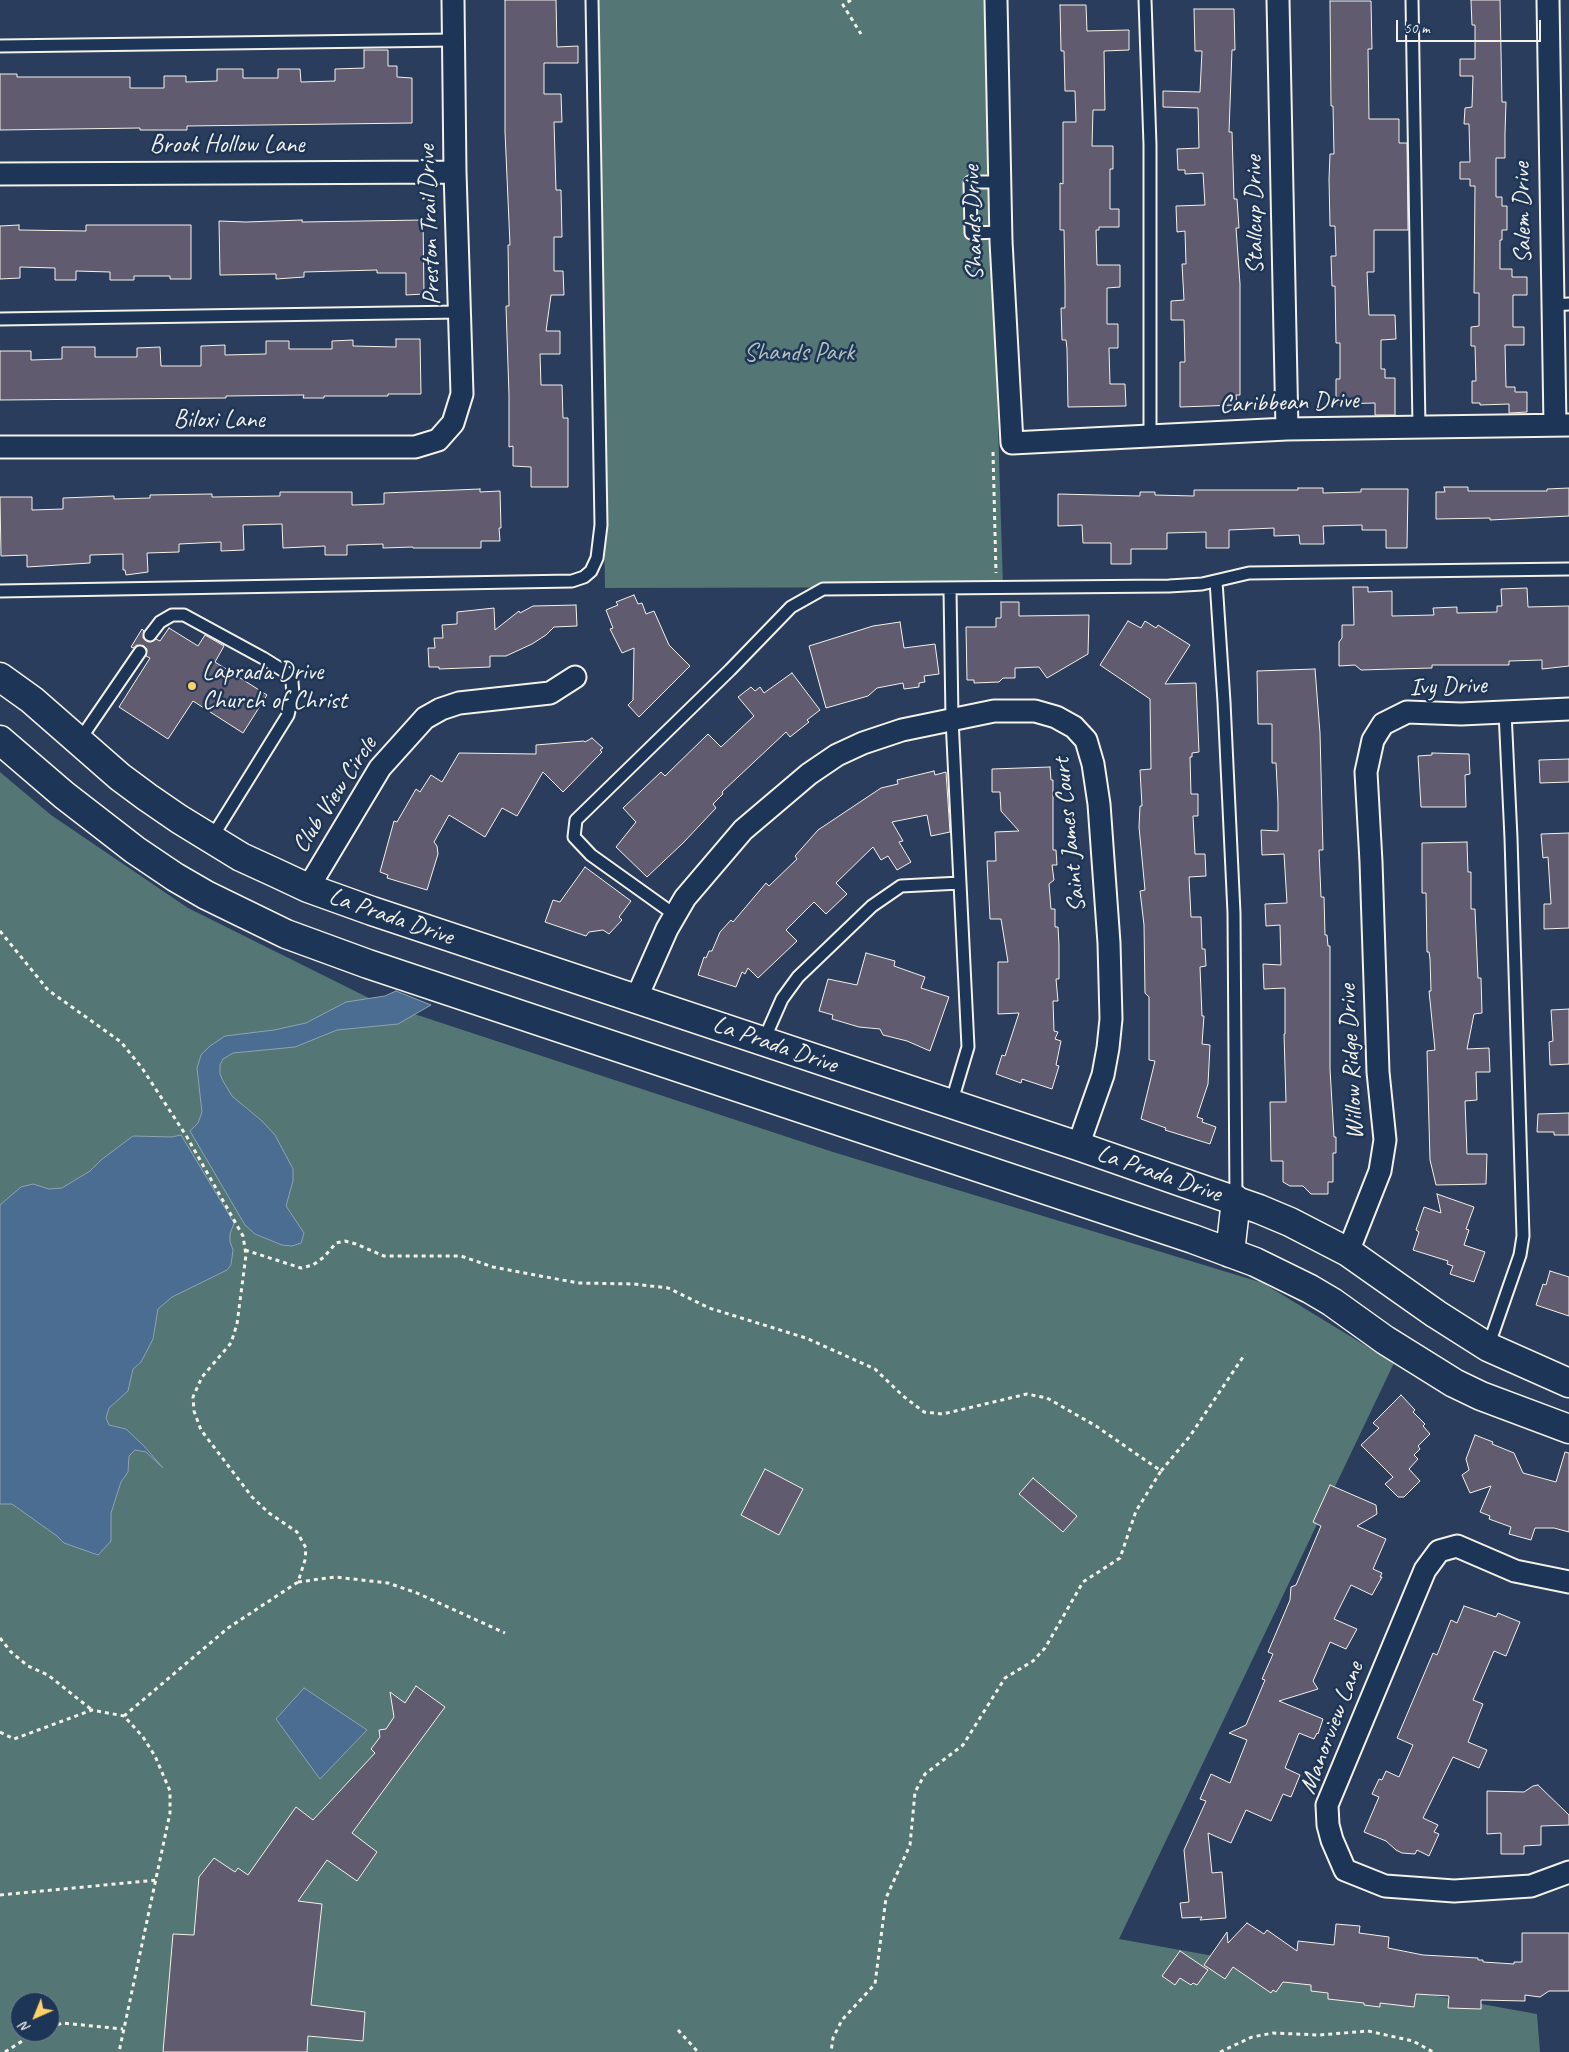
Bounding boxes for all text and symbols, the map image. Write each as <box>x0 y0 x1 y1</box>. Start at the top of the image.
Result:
scale bar <box>1399 10 1544 42</box>
text: 50 m <box>1404 19 1430 38</box>
street label: Brook Hollow Lane <box>150 130 304 160</box>
street label: Preston Trail Drive <box>412 144 448 306</box>
street label: Stallcup Drive <box>1239 155 1271 275</box>
street label: Salem Drive <box>1507 162 1539 264</box>
street label: Shands Drive <box>957 165 991 281</box>
park label: Shands Park <box>744 338 854 368</box>
street label: Caribbean Drive <box>1219 386 1359 420</box>
street label: Biloxi Lane <box>173 405 265 435</box>
place label: Laprada Drive Church of Christ <box>202 657 347 716</box>
street label: Ivy Drive <box>1409 671 1487 703</box>
marker: Laprada Drive Church of Christ <box>186 680 198 692</box>
street label: Club View Circle <box>286 731 384 859</box>
street label: Saint James Court <box>1047 756 1093 914</box>
street label: La Prada Drive <box>325 882 457 952</box>
street label: Willow Ridge Drive <box>1333 984 1371 1140</box>
street label: La Prada Drive <box>709 1010 841 1080</box>
street label: La Prada Drive <box>1093 1139 1225 1209</box>
street label: Manorview Lane <box>1293 1658 1371 1798</box>
north arrow <box>10 1992 60 2042</box>
text: N <box>16 2018 34 2037</box>

